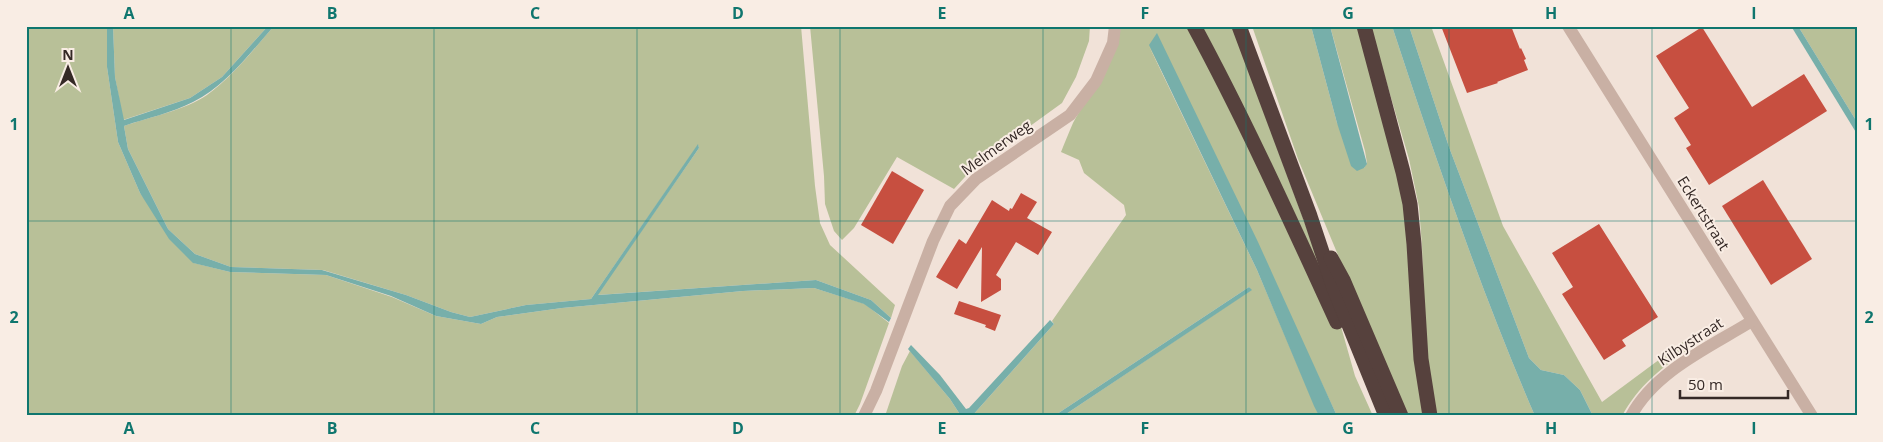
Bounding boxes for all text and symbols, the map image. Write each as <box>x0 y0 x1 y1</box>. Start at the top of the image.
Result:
text: A <box>123 2 135 24</box>
text: B <box>327 2 337 24</box>
text: C <box>530 2 540 24</box>
text: D <box>732 2 744 24</box>
text: E <box>938 2 947 24</box>
text: F <box>1141 2 1149 24</box>
text: G <box>1342 2 1354 24</box>
text: H <box>1545 2 1557 24</box>
text: I <box>1751 2 1757 24</box>
north arrow <box>42 42 92 92</box>
text: N <box>62 45 74 64</box>
text: 1 <box>9 113 19 135</box>
text: 1 <box>1864 113 1874 135</box>
street label: Melmerweg <box>957 115 1035 179</box>
street label: Eckertstraat <box>1673 172 1735 254</box>
text: 2 <box>9 306 19 328</box>
text: 2 <box>1864 306 1874 328</box>
street label: Kilbystraat <box>1653 312 1727 370</box>
scale bar <box>1680 367 1788 399</box>
text: 50 m <box>1688 374 1723 394</box>
text: A <box>123 417 135 439</box>
text: B <box>327 417 337 439</box>
text: C <box>530 417 540 439</box>
text: D <box>732 417 744 439</box>
text: E <box>938 417 947 439</box>
text: F <box>1141 417 1149 439</box>
text: G <box>1342 417 1354 439</box>
text: H <box>1545 417 1557 439</box>
text: I <box>1751 417 1757 439</box>

